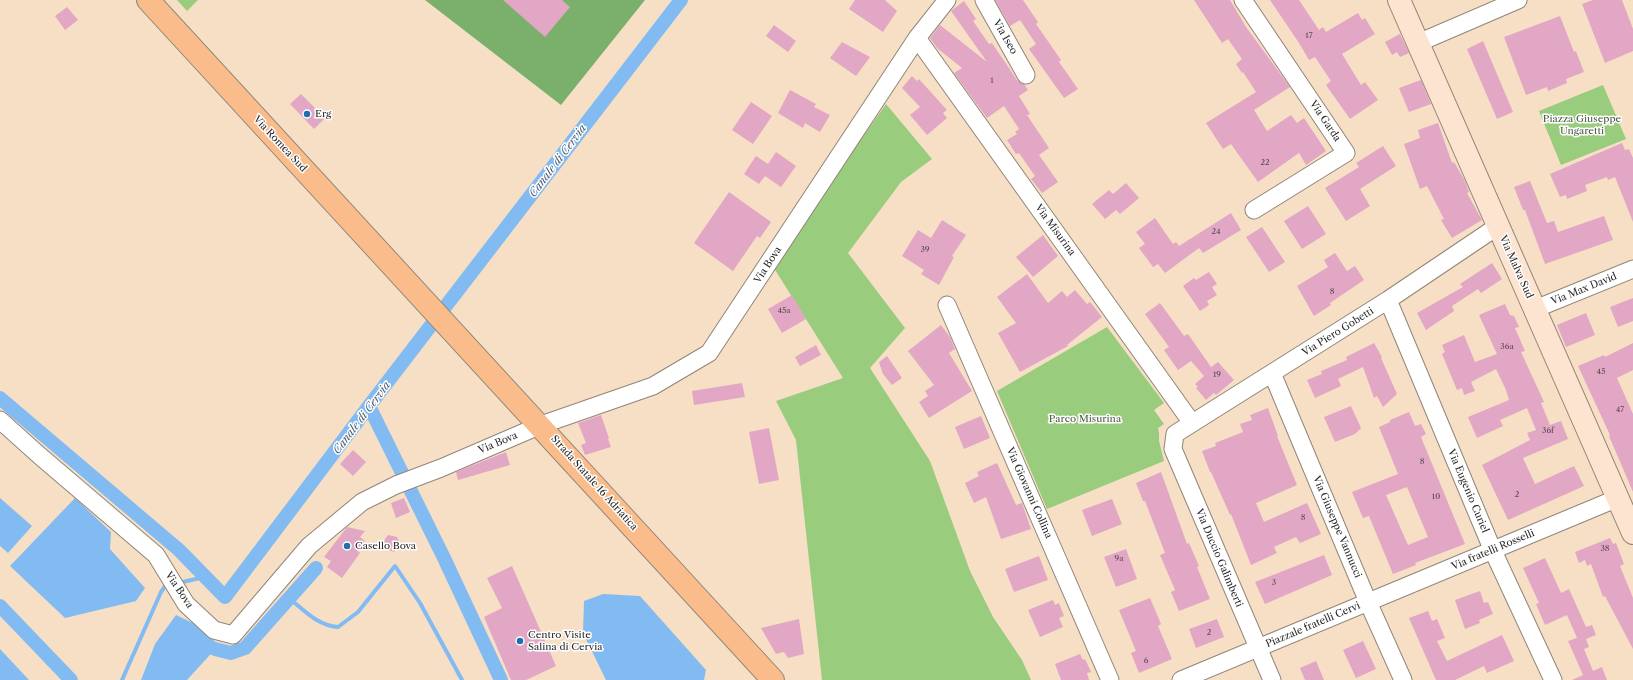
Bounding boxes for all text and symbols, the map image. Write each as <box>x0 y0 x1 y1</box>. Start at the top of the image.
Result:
street label: Via Iseo <box>990 18 1020 56</box>
house number: 17 <box>1305 31 1313 41</box>
house number: 1 <box>990 76 994 86</box>
street label: Via Garda <box>1307 98 1343 144</box>
place label: Erg <box>315 108 331 120</box>
marker: Erg <box>302 109 312 119</box>
street label: Via Romea Sud <box>251 113 309 175</box>
park label: Piazza Giuseppe Ungaretti <box>1543 113 1621 136</box>
water label: Canale di Cervia <box>527 122 589 200</box>
house number: 22 <box>1260 158 1270 168</box>
street label: Via Misurina <box>1032 202 1078 258</box>
house number: 24 <box>1211 227 1221 237</box>
street label: Via Malva Sud <box>1497 234 1535 300</box>
street label: Via Bova <box>752 244 784 286</box>
house number: 39 <box>920 245 930 255</box>
street label: Via Max David <box>1549 270 1619 308</box>
house number: 8 <box>1330 287 1334 297</box>
street label: Via Piero Gobetti <box>1300 305 1376 359</box>
house number: 45a <box>777 306 791 316</box>
house number: 36a <box>1500 342 1514 352</box>
house number: 45 <box>1597 367 1605 377</box>
house number: 19 <box>1213 370 1221 380</box>
water label: Canale di Cervia <box>331 379 393 457</box>
house number: 47 <box>1616 405 1624 415</box>
park label: Parco Misurina <box>1049 413 1121 425</box>
house number: 36f <box>1542 426 1554 436</box>
street label: Via Bova <box>477 429 519 457</box>
street label: Strada Statale 16 Adriatica <box>548 433 640 533</box>
street label: Via Giovanni Collina <box>1004 446 1054 540</box>
street label: Via Eugenio Curiel <box>1445 447 1491 535</box>
house number: 8 <box>1420 457 1424 467</box>
street label: Via Giuseppe Vannucci <box>1310 474 1364 580</box>
house number: 2 <box>1515 490 1519 500</box>
house number: 10 <box>1432 492 1440 502</box>
street label: Via Duccio Galimberti <box>1193 507 1245 609</box>
house number: 8 <box>1301 513 1305 523</box>
street label: Via fratelli Rosselli <box>1450 527 1536 573</box>
place label: Casello Bova <box>355 540 416 552</box>
marker: Casello Bova <box>342 541 352 551</box>
house number: 38 <box>1600 544 1610 554</box>
house number: 9a <box>1115 554 1123 564</box>
street label: Via Bova <box>162 569 196 611</box>
house number: 3 <box>1272 578 1276 588</box>
street label: Piazzale fratelli Cervi <box>1264 600 1362 650</box>
house number: 2 <box>1207 628 1211 638</box>
place label: Centro Visite Salina di Cervia <box>528 629 602 652</box>
marker: Centro Visite Salina di Cervia <box>515 636 525 646</box>
house number: 6 <box>1144 656 1148 666</box>

